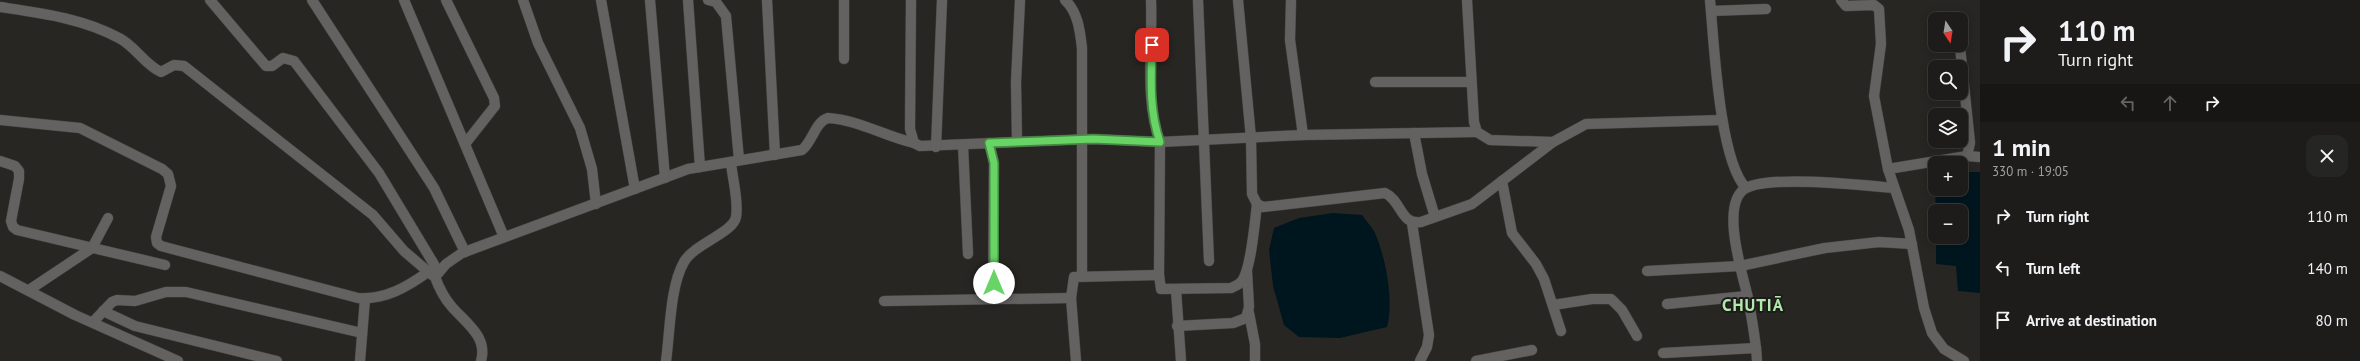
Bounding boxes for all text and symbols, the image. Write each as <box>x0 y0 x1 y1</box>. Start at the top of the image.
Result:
north arrow <box>1928 12 1968 52</box>
map controls <box>1928 12 1968 244</box>
text: 110 m <box>2058 12 2135 49</box>
icon: right <box>1992 16 2044 68</box>
pin <box>1135 28 1169 62</box>
icon: arrive <box>1141 34 1163 56</box>
text: Turn right <box>2058 48 2133 71</box>
button: search <box>1928 60 1968 100</box>
icon: left <box>2117 92 2139 114</box>
icon: ahead <box>2159 92 2181 114</box>
icon: right <box>2201 92 2223 114</box>
button: layers <box>1928 108 1968 148</box>
text: 1 min <box>1992 132 2051 163</box>
button: close <box>2306 135 2348 177</box>
button: + <box>1928 156 1968 196</box>
text: 330 m · 19:05 <box>1992 163 2069 180</box>
button: − <box>1928 204 1968 244</box>
icon: right <box>1992 205 2014 227</box>
text: Turn right <box>2026 207 2089 226</box>
text: 110 m <box>2307 207 2348 226</box>
icon: left <box>1992 257 2014 279</box>
text: Turn left <box>2026 259 2080 278</box>
text: 140 m <box>2307 259 2348 278</box>
position arrow <box>973 262 1015 304</box>
district label: CHUTIĀ <box>1722 294 1784 316</box>
icon: arrive <box>1992 309 2014 331</box>
text: Arrive at destination <box>2026 311 2157 330</box>
text: 80 m <box>2315 311 2348 330</box>

